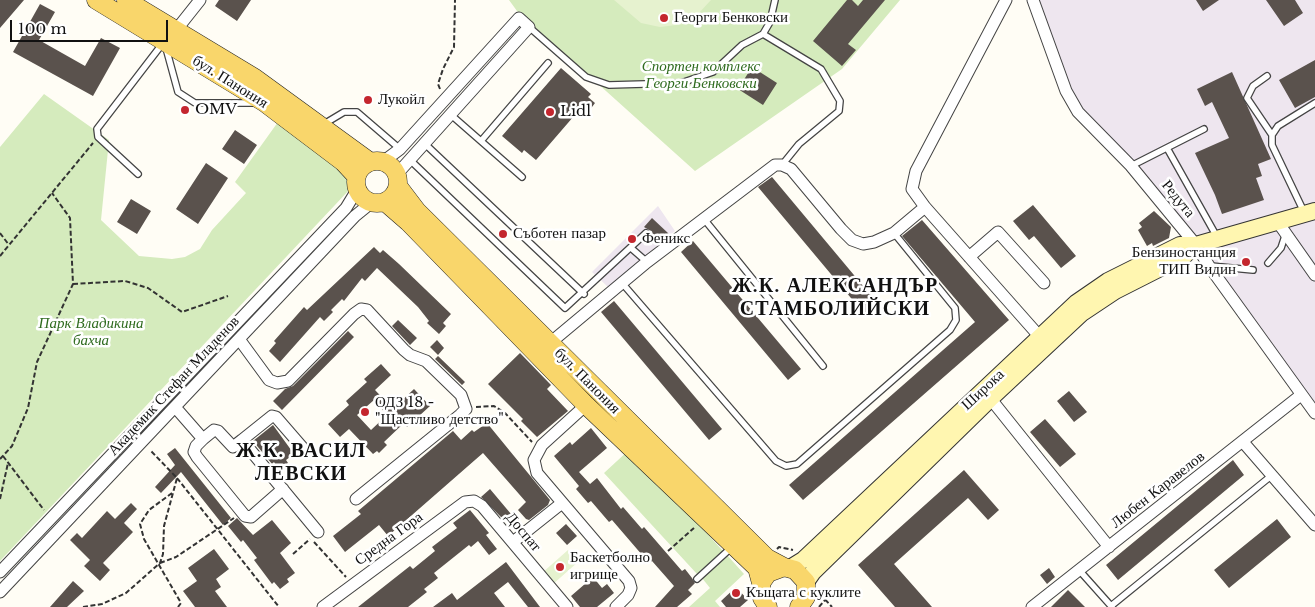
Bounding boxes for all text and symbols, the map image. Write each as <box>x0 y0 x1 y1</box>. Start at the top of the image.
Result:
place label: Георги Бенковски <box>674 9 788 27</box>
scale bar <box>12 10 170 42</box>
marker: Георги Бенковски <box>658 12 670 24</box>
text: 100 m <box>18 19 67 38</box>
street label: бул. Панония <box>189 52 271 112</box>
park label: Спортен комплекс Георги Бенковски <box>642 58 760 93</box>
place label: Лукойл <box>378 91 425 109</box>
marker: Лукойл <box>362 94 374 106</box>
place label: OMV <box>195 101 237 119</box>
place label: Lidl <box>560 103 591 121</box>
marker: OMV <box>179 104 191 116</box>
marker: Lidl <box>544 106 556 118</box>
street label: Редута <box>1157 177 1199 221</box>
place label: Съботен пазар <box>513 225 606 243</box>
marker: Съботен пазар <box>497 228 509 240</box>
place label: Феникс <box>642 230 690 248</box>
marker: Феникс <box>626 233 638 245</box>
place label: Бензиностанция ТИП Видин <box>1132 244 1236 279</box>
marker: Бензиностанция ТИП Видин <box>1240 256 1252 268</box>
district label: Ж.К. АЛЕКСАНДЪР СТАМБОЛИЙСКИ <box>730 274 940 321</box>
street label: Академик Стефан Младенов <box>105 312 243 460</box>
park label: Парк Владикина бахча <box>39 315 143 350</box>
street label: бул. Панония <box>550 344 624 418</box>
street label: Широка <box>958 366 1008 414</box>
place label: ОДЗ 18 - "Щастливо детство" <box>375 394 504 429</box>
marker: ОДЗ 18 - "Щастливо детство" <box>359 406 371 418</box>
district label: Ж.К. ВАСИЛ ЛЕВСКИ <box>235 439 367 486</box>
street label: Любен Каравелов <box>1107 448 1209 532</box>
street label: Средна Гора <box>352 508 426 570</box>
street label: Доспат <box>501 509 545 555</box>
place label: Баскетболно игрище <box>570 549 650 584</box>
marker: Баскетболно игрище <box>554 561 566 573</box>
place label: Къщата с куклите <box>746 584 861 602</box>
marker: Къщата с куклите <box>730 587 742 599</box>

